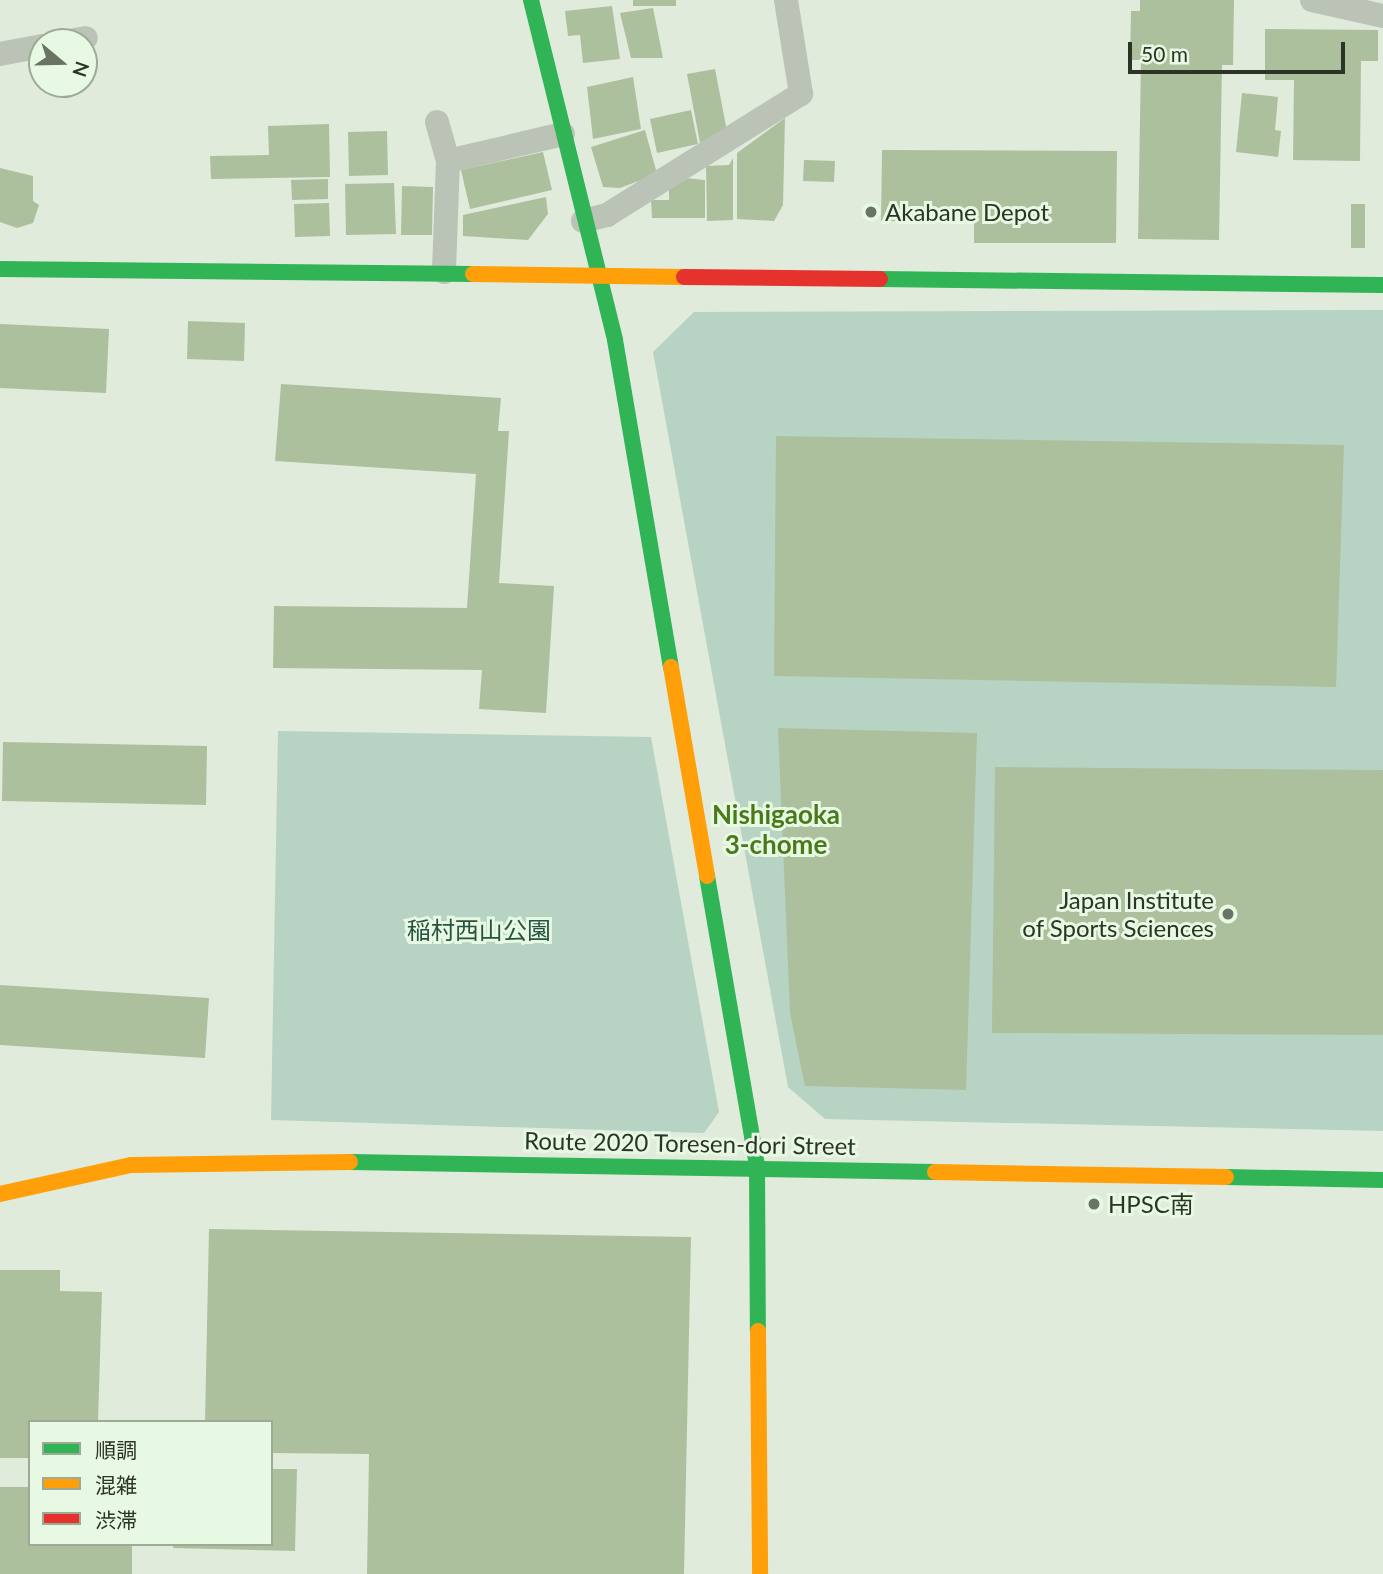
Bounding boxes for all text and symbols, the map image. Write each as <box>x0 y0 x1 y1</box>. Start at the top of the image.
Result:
north arrow <box>28 28 98 98</box>
scale bar <box>1131 28 1348 72</box>
text: 50 m <box>1141 41 1188 66</box>
text: N <box>68 59 95 80</box>
place label: Akabane Depot <box>885 198 1049 226</box>
marker: Akabane Depot <box>863 204 879 220</box>
district label: Nishigaoka 3-chome <box>712 799 840 860</box>
place label: Japan Institute of Sports Sciences <box>1022 886 1214 942</box>
marker: Japan Institute of Sports Sciences <box>1220 906 1236 922</box>
park label: 稲村西山公園 <box>407 916 551 944</box>
street label: Route 2020 Toresen-dori Street <box>524 1126 856 1160</box>
place label: HPSC南 <box>1108 1190 1194 1218</box>
marker: HPSC南 <box>1086 1196 1102 1212</box>
legend <box>28 1420 273 1546</box>
text: 順調 <box>95 1437 137 1462</box>
text: 混雑 <box>95 1472 137 1497</box>
text: 渋滞 <box>95 1507 137 1532</box>

